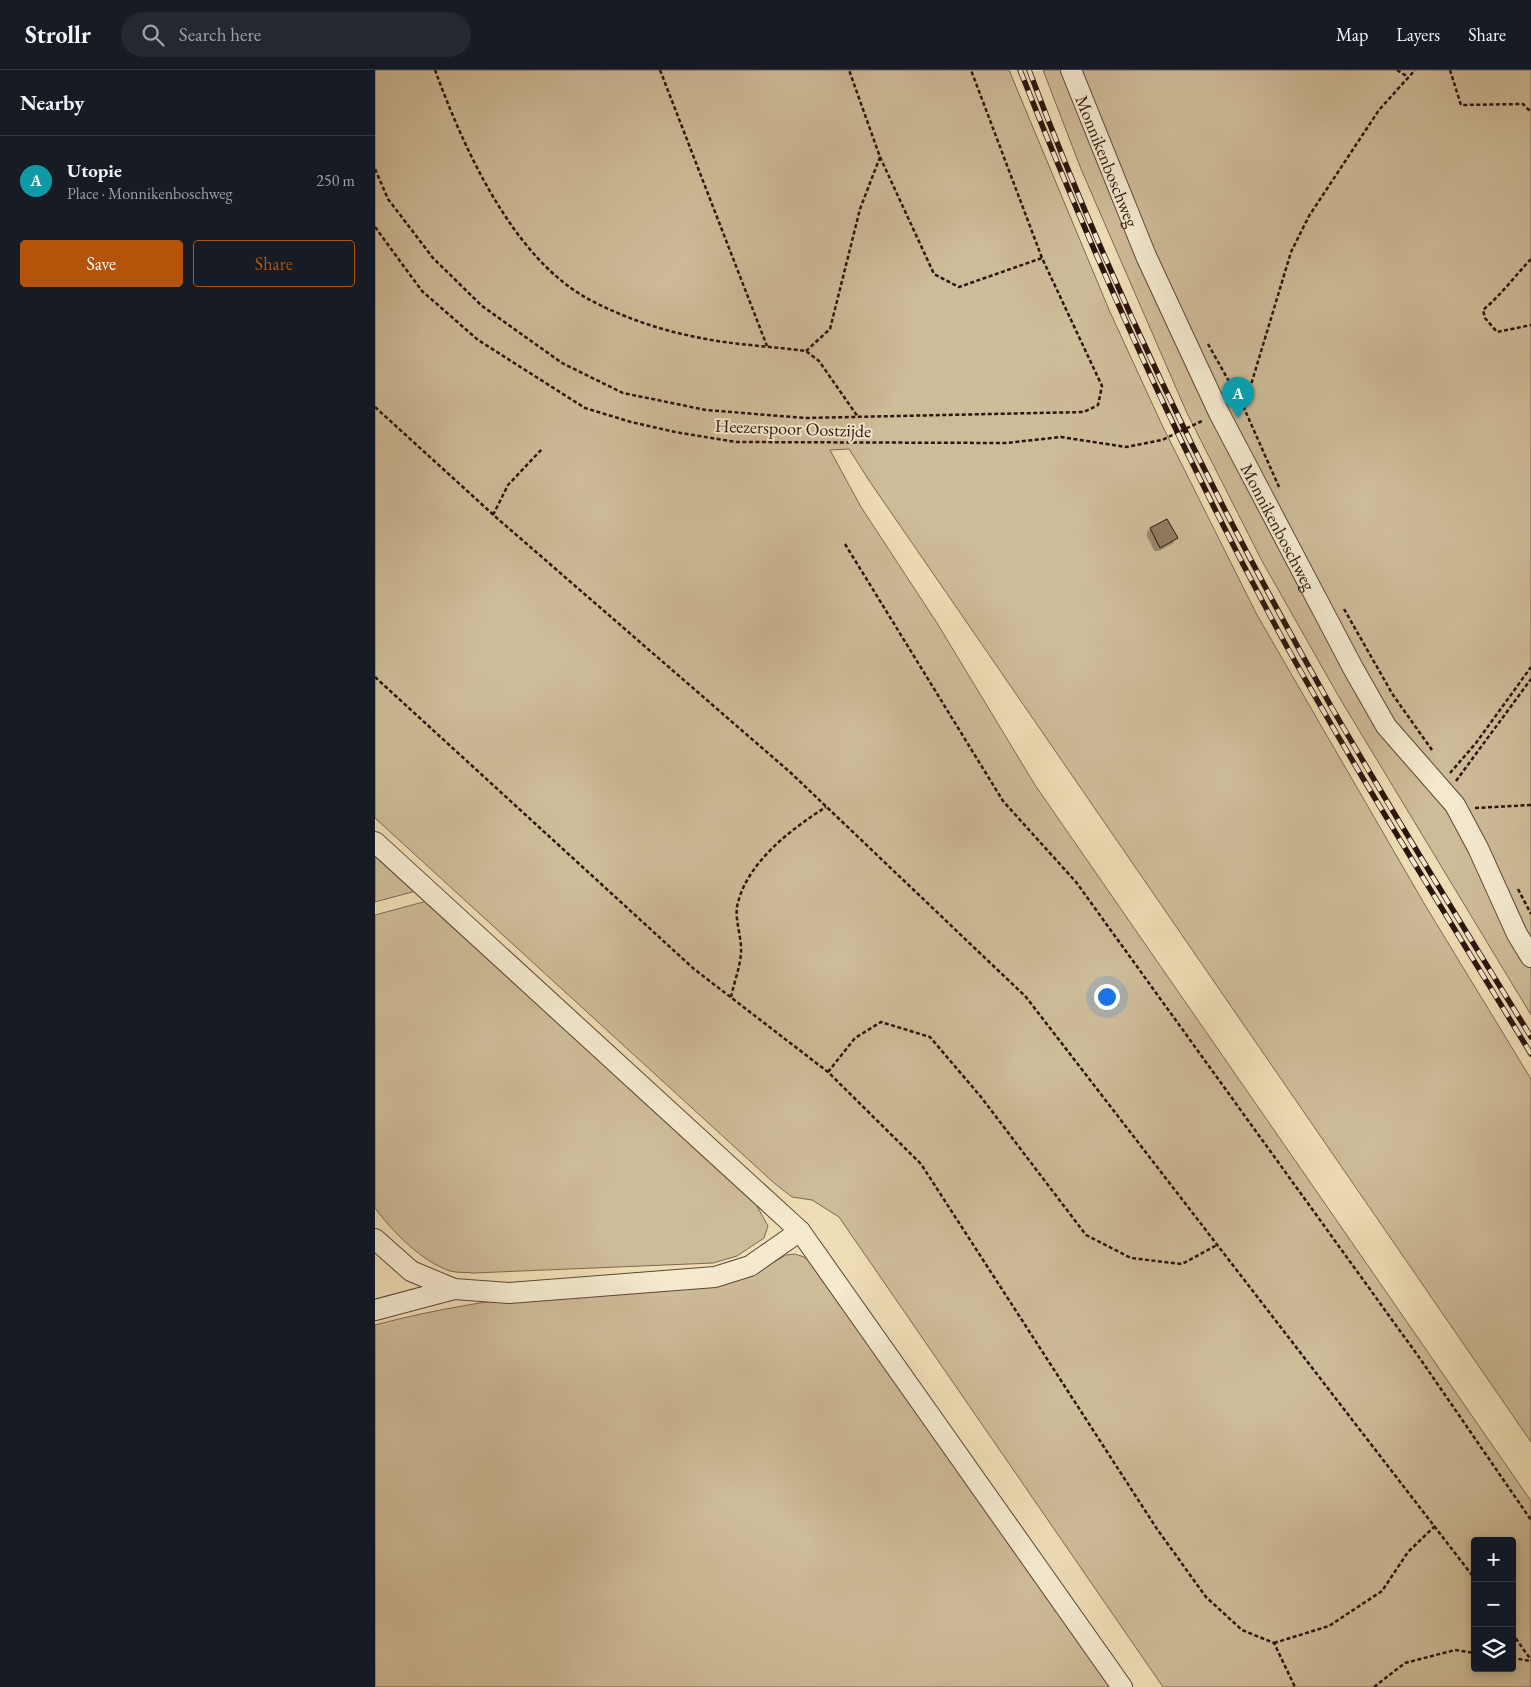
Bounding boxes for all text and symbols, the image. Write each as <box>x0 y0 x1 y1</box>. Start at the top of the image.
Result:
search box <box>121 12 471 57</box>
text: Strollr <box>25 19 91 50</box>
icon: search <box>139 21 167 49</box>
text: Search here <box>179 22 261 47</box>
text: Map <box>1336 23 1368 46</box>
text: Layers <box>1396 23 1440 46</box>
text: Share <box>1468 23 1506 46</box>
text: Nearby <box>20 89 84 116</box>
street label: Monnikenboschweg <box>1071 92 1145 230</box>
text: Utopie <box>67 158 122 183</box>
text: A <box>30 170 42 191</box>
text: 250 m <box>316 170 355 191</box>
text: Place · Monnikenboschweg <box>67 183 233 204</box>
button: Save <box>20 240 183 287</box>
button: Share <box>193 240 355 287</box>
pin: A <box>1222 377 1254 418</box>
street label: Heezerspoor Oostzijde <box>714 414 872 442</box>
street label: Monnikenboschweg <box>1236 459 1322 594</box>
your location <box>1094 984 1120 1010</box>
map controls <box>1471 1537 1516 1672</box>
button: + <box>1471 1537 1516 1582</box>
button: − <box>1471 1582 1516 1627</box>
button: layers <box>1471 1627 1516 1672</box>

